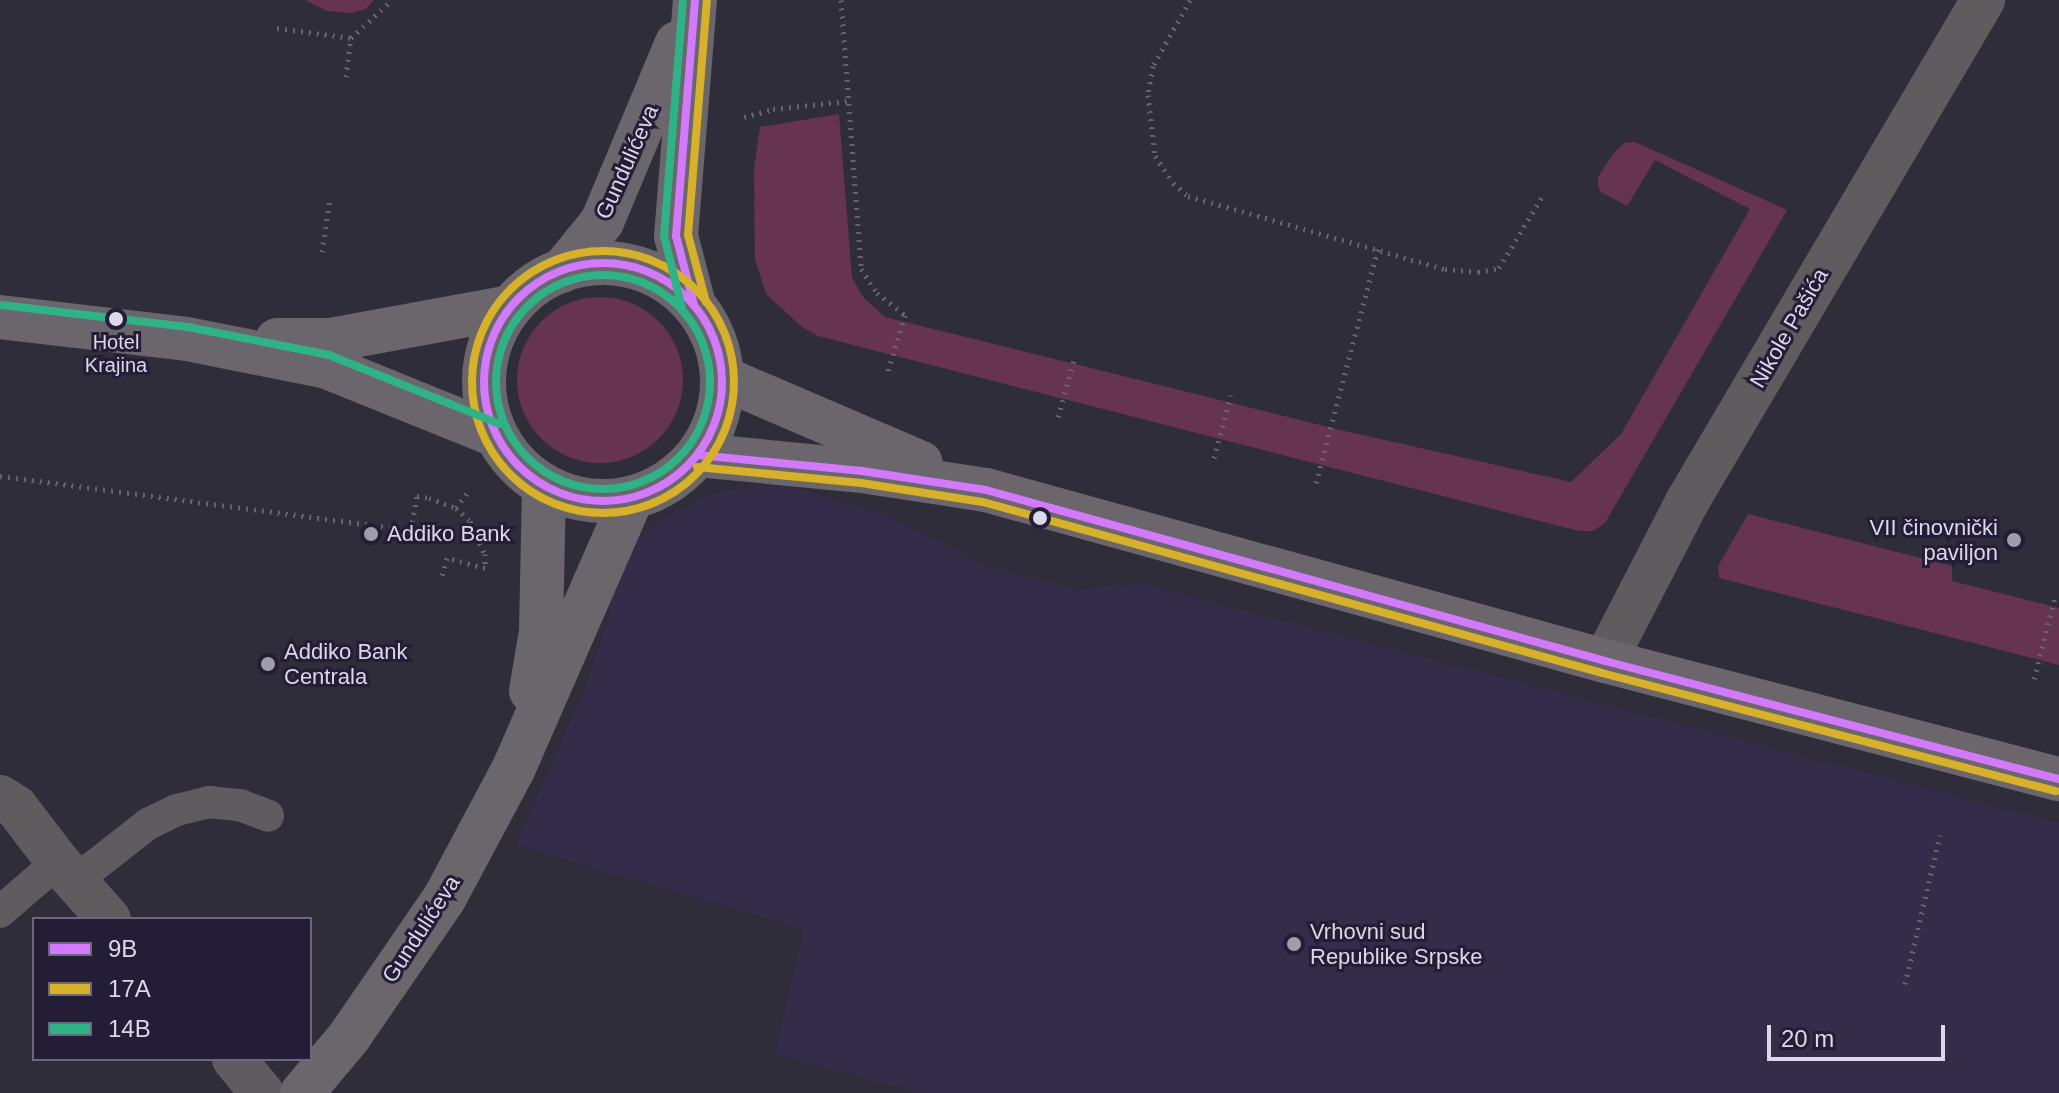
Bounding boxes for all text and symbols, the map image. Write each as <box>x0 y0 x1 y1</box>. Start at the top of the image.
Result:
street label: Gundulićeva <box>590 101 664 223</box>
street label: Nikole Pašića <box>1744 264 1834 392</box>
marker: Hotel Krajina <box>108 311 124 327</box>
place label: Hotel Krajina <box>85 330 147 377</box>
unlabelled marker <box>1032 510 1048 526</box>
place label: VII činovnički paviljon <box>1870 514 1998 566</box>
place label: Addiko Bank <box>387 521 511 547</box>
marker: Addiko Bank <box>362 525 380 543</box>
marker: VII činovnički paviljon <box>2005 531 2023 549</box>
place label: Addiko Bank Centrala <box>284 638 408 690</box>
marker: Addiko Bank Centrala <box>259 655 277 673</box>
street label: Gundulićeva <box>377 871 465 987</box>
legend <box>32 917 312 1061</box>
place label: Vrhovni sud Republike Srpske <box>1310 918 1482 970</box>
text: 9B <box>108 935 137 962</box>
marker: Vrhovni sud Republike Srpske <box>1285 935 1303 953</box>
text: 17A <box>108 975 151 1002</box>
scale bar <box>1771 1009 1949 1059</box>
text: 14B <box>108 1015 151 1042</box>
text: 20 m <box>1781 1025 1834 1052</box>

